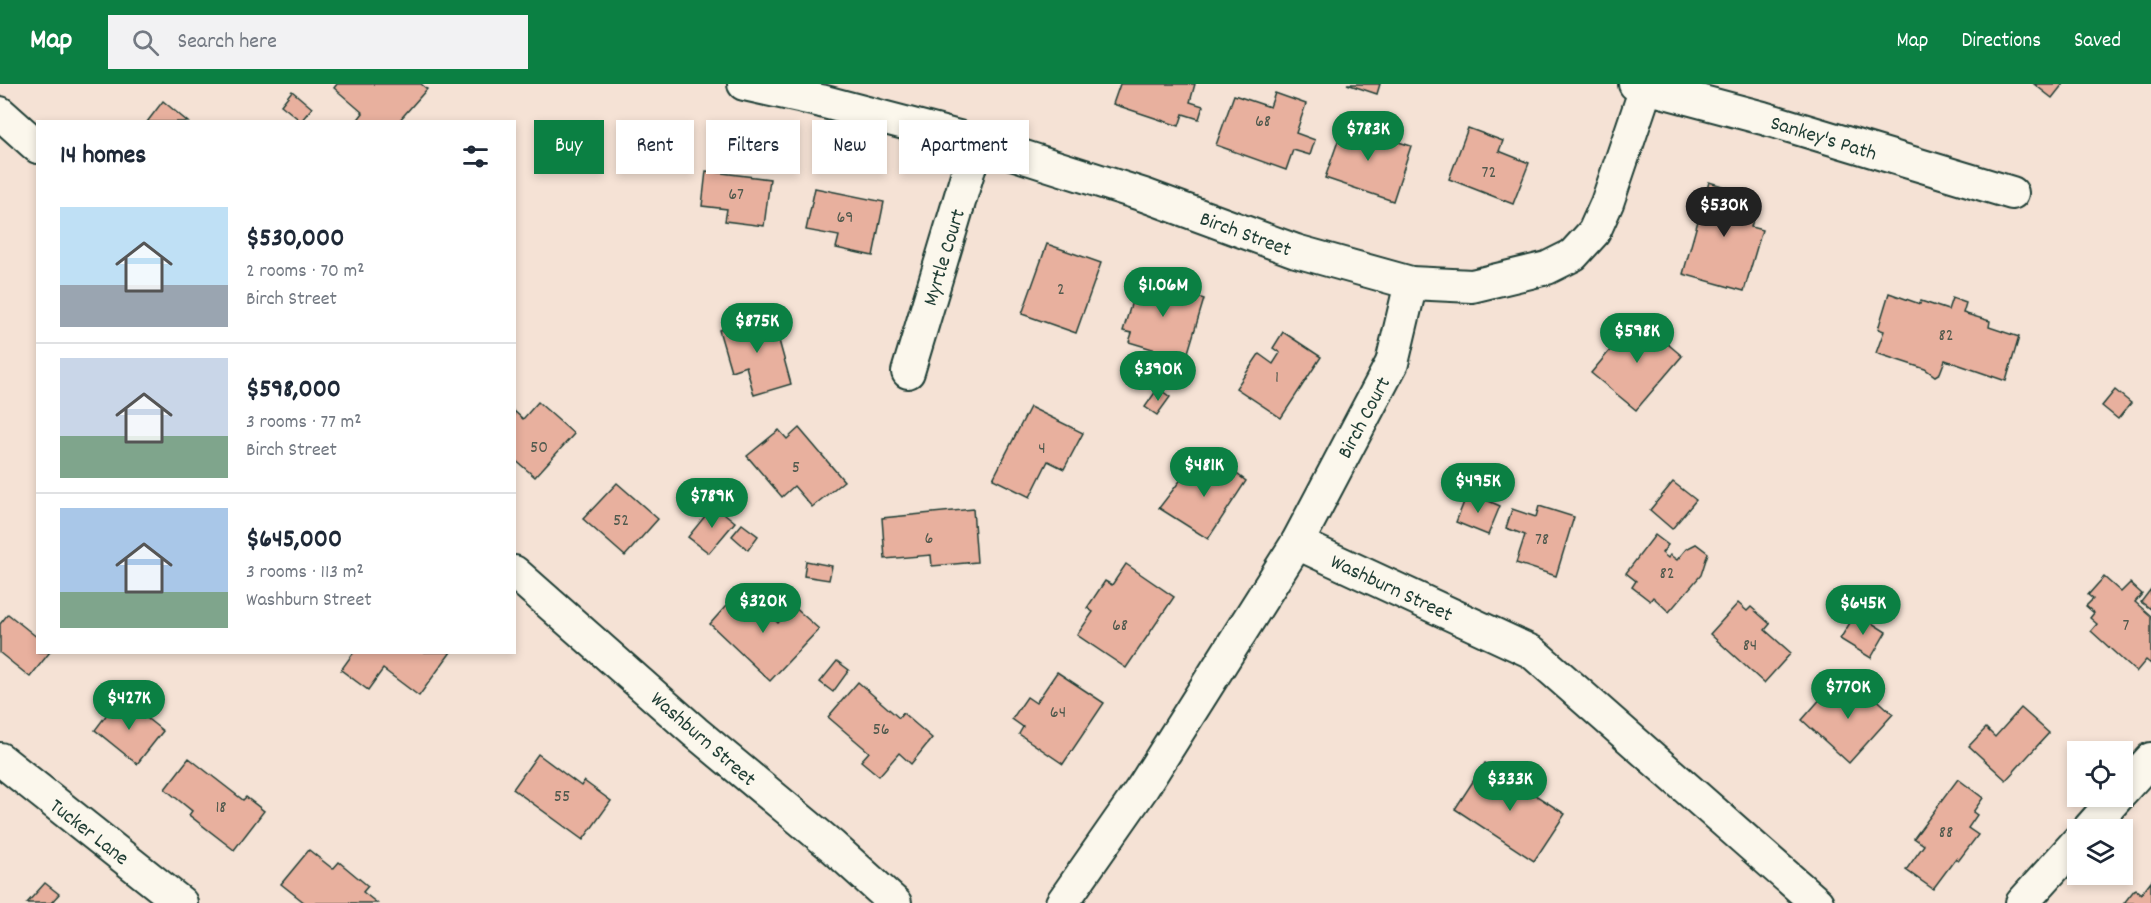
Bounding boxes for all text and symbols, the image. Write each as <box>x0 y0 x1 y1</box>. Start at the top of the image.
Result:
search box <box>108 15 528 69</box>
text: Map <box>30 22 72 62</box>
icon: search <box>129 26 162 59</box>
text: Search here <box>177 27 277 58</box>
text: Map <box>1897 27 1928 57</box>
text: Directions <box>1961 27 2041 57</box>
text: Saved <box>2074 27 2121 57</box>
street label: Sankey's Path <box>1766 109 1880 170</box>
house number: 68 <box>1255 110 1271 135</box>
pin: $783K <box>1326 111 1410 162</box>
text: $783K <box>1346 116 1390 144</box>
chip: Buy <box>534 120 604 174</box>
chip: Rent <box>616 120 694 174</box>
chip: Filters <box>706 120 800 174</box>
chip: New <box>812 120 887 174</box>
chip: Apartment <box>899 120 1029 174</box>
text: 14 homes <box>60 138 146 175</box>
icon: filters <box>459 140 492 173</box>
house number: 72 <box>1482 161 1496 186</box>
house number: 67 <box>728 183 744 208</box>
pin: $530K <box>1682 187 1766 238</box>
text: $530K <box>1700 192 1748 220</box>
street label: Birch Street <box>1195 205 1295 266</box>
house number: 69 <box>836 206 854 231</box>
street label: Myrtle Court <box>917 206 975 310</box>
text: $530,000 <box>246 221 344 258</box>
icon: home <box>108 231 180 303</box>
text: 2 rooms · 70 m² <box>246 258 365 286</box>
pin: $1.06M <box>1114 267 1212 318</box>
text: $1.06M <box>1138 272 1188 300</box>
house number: 2 <box>1057 278 1065 303</box>
text: Birch Street <box>246 286 337 314</box>
pin: $875K <box>715 303 799 354</box>
text: $875K <box>735 308 779 336</box>
pin: $598K <box>1595 313 1679 364</box>
text: $598K <box>1614 318 1660 346</box>
house number: 82 <box>1938 324 1954 349</box>
pin: $390K <box>1116 351 1200 402</box>
text: $390K <box>1134 356 1182 384</box>
house number: 1 <box>1275 366 1279 391</box>
text: $598,000 <box>246 372 341 409</box>
street label: Birch Court <box>1332 372 1400 465</box>
icon: home <box>108 382 180 454</box>
text: 3 rooms · 77 m² <box>246 409 362 437</box>
house number: 50 <box>530 436 548 461</box>
text: Birch Street <box>246 437 337 465</box>
house number: 4 <box>1038 437 1046 462</box>
pin: $481K <box>1162 447 1246 498</box>
text: $481K <box>1184 452 1224 480</box>
house number: 5 <box>792 456 800 481</box>
pin: $495K <box>1436 463 1520 514</box>
text: $495K <box>1455 468 1501 496</box>
pin: $789K <box>670 478 754 529</box>
text: $789K <box>690 483 734 511</box>
house number: 52 <box>613 509 629 534</box>
text: $645,000 <box>246 522 342 559</box>
house number: 6 <box>925 527 933 552</box>
house number: 78 <box>1535 528 1549 553</box>
icon: home <box>108 532 180 604</box>
street label: Washburn Street <box>1325 548 1457 631</box>
text: 3 rooms · 113 m² <box>246 559 364 587</box>
house number: 82 <box>1659 562 1675 587</box>
pin: $320K <box>721 583 805 634</box>
pin: $645K <box>1821 585 1905 636</box>
text: Washburn Street <box>246 587 372 615</box>
text: $320K <box>739 588 787 616</box>
text: $645K <box>1840 590 1886 618</box>
house number: 68 <box>1112 614 1128 639</box>
house number: 7 <box>2123 614 2130 639</box>
house number: 84 <box>1743 634 1757 659</box>
pin: $770K <box>1806 669 1890 720</box>
text: $770K <box>1825 674 1871 702</box>
pin: $427K <box>87 680 171 731</box>
text: $427K <box>107 685 151 713</box>
street label: Washburn Street <box>642 686 762 795</box>
house number: 64 <box>1050 701 1066 726</box>
house number: 56 <box>872 718 890 743</box>
map controls <box>2067 741 2133 885</box>
button: locate <box>2067 741 2133 807</box>
pin: $333K <box>1468 761 1552 812</box>
text: $333K <box>1487 766 1533 794</box>
house number: 55 <box>554 785 570 810</box>
street label: Tucker Lane <box>42 793 134 874</box>
house number: 18 <box>215 796 227 821</box>
button: layers <box>2067 819 2133 885</box>
house number: 88 <box>1939 821 1953 846</box>

